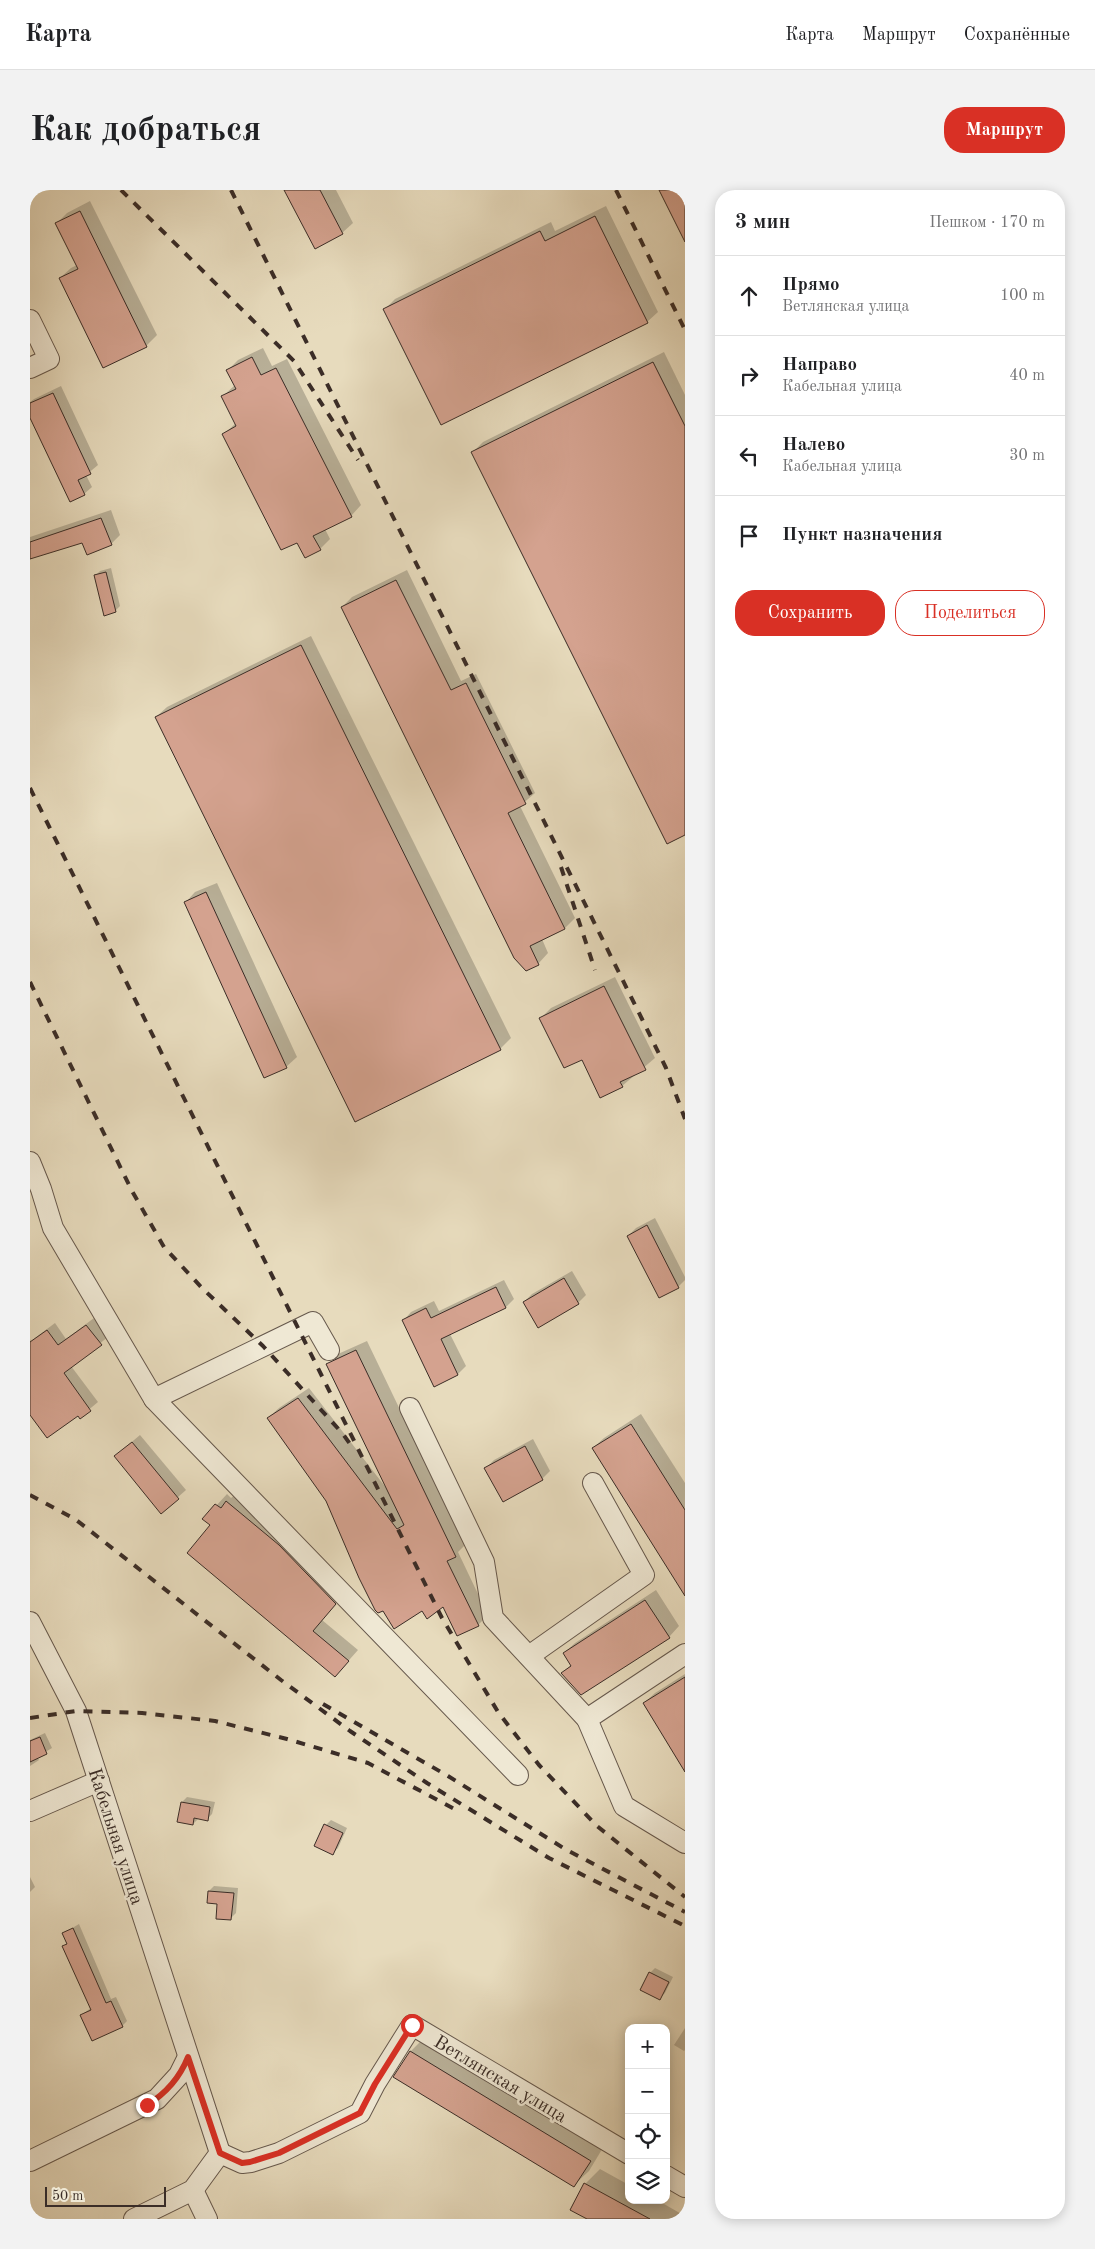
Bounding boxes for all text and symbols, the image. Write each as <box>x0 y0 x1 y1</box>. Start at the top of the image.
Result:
text: Карта <box>25 23 92 47</box>
text: Карта <box>785 26 834 44</box>
text: Маршрут <box>862 26 936 44</box>
text: Сохранённые <box>964 26 1070 44</box>
button: Маршрут <box>944 107 1065 153</box>
text: Как добраться <box>30 113 261 148</box>
text: 3 мин <box>735 212 790 233</box>
text: Пешком · 170 m <box>929 215 1045 231</box>
text: Прямо <box>782 276 840 295</box>
icon: ahead <box>735 282 763 310</box>
text: 100 m <box>1000 288 1045 304</box>
text: Ветлянская улица <box>782 299 910 315</box>
text: Направо <box>782 356 857 375</box>
icon: right <box>735 362 763 390</box>
text: 40 m <box>1009 368 1045 384</box>
text: Кабельная улица <box>782 379 902 395</box>
text: Налево <box>782 436 845 455</box>
icon: left <box>735 442 763 470</box>
text: 30 m <box>1009 448 1045 464</box>
text: Кабельная улица <box>782 459 902 475</box>
icon: arrive <box>735 522 763 550</box>
text: Пункт назначения <box>782 526 942 545</box>
button: Сохранить <box>735 590 885 636</box>
button: Поделиться <box>895 590 1045 636</box>
street label: Кабельная улица <box>84 1766 146 1908</box>
route start <box>401 2014 424 2037</box>
map controls <box>625 2024 670 2204</box>
button: + <box>625 2024 670 2069</box>
street label: Ветлянская улица <box>430 2033 570 2128</box>
button: − <box>625 2069 670 2114</box>
route end <box>136 2094 159 2117</box>
button: locate <box>625 2114 670 2159</box>
button: layers <box>625 2159 670 2204</box>
scale bar <box>45 2184 166 2207</box>
text: 50 m <box>52 2189 83 2203</box>

